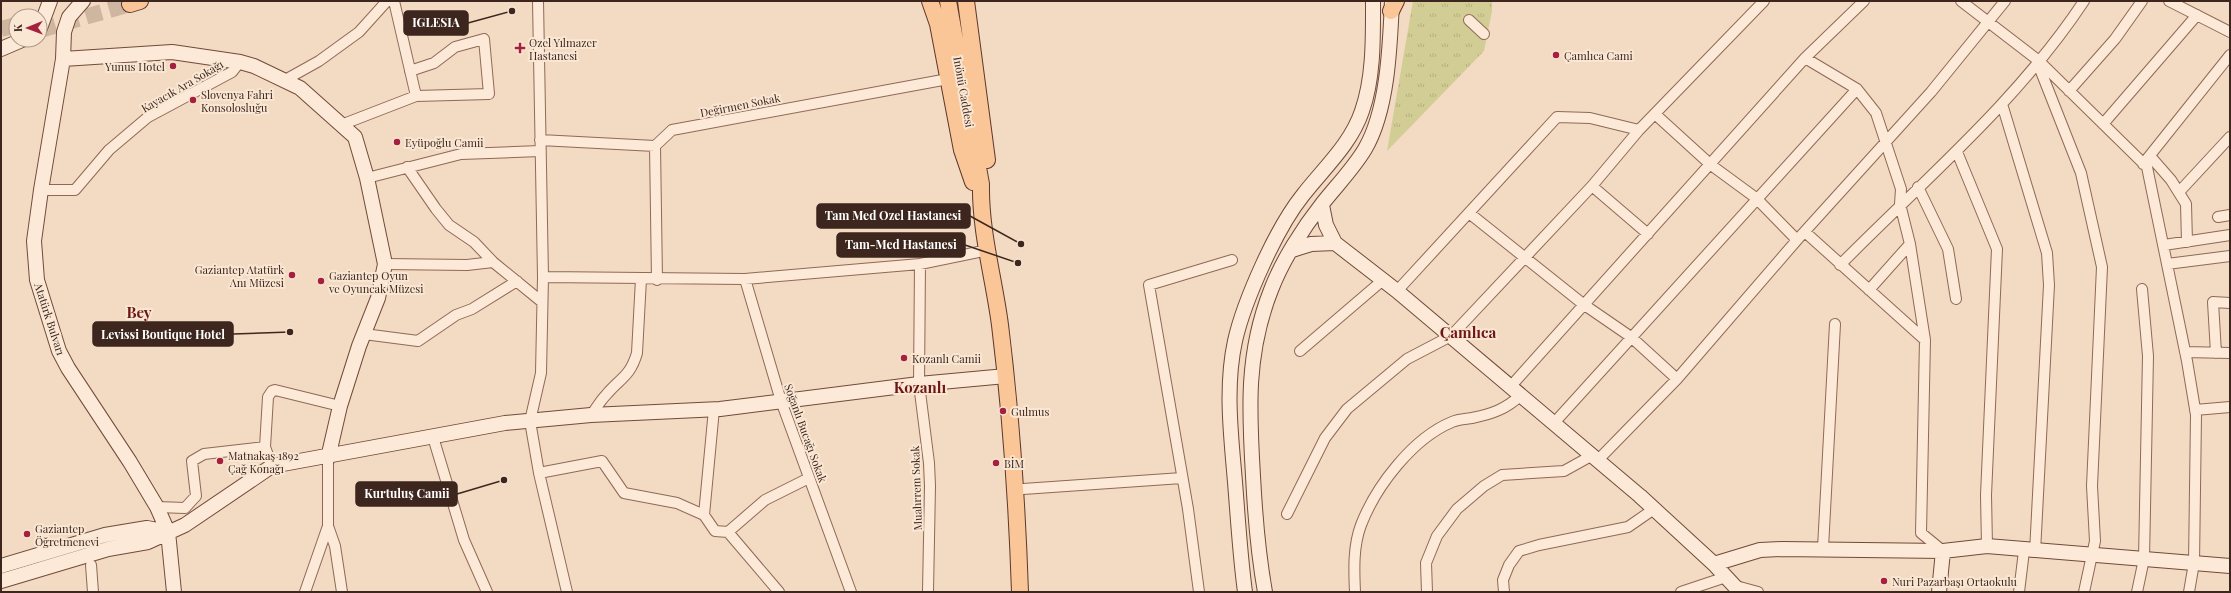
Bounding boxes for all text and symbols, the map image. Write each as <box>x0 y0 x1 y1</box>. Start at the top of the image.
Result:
north arrow <box>8 8 48 48</box>
callout: IGLESIA <box>404 11 468 35</box>
text: IGLESIA <box>412 14 461 30</box>
text: K <box>10 24 25 32</box>
place label: Ozel Yılmazer Hastanesi <box>529 35 597 63</box>
marker: Ozel Yılmazer Hastanesi <box>514 42 526 54</box>
place label: Çamlıca Cami <box>1564 48 1633 63</box>
marker: Çamlıca Cami <box>1551 50 1561 60</box>
street label: Inönü Caddesi <box>950 55 978 129</box>
street label: Kayacık Ara Sokağı <box>138 56 226 116</box>
place label: Yunus Hotel <box>104 59 165 74</box>
marker: Yunus Hotel <box>168 61 178 71</box>
place label: Slovenya Fahri Konsolosluğu <box>201 87 273 115</box>
street label: Değirmen Sokak <box>699 90 781 120</box>
marker: Slovenya Fahri Konsolosluğu <box>188 95 198 105</box>
place label: Eyüpoğlu Camii <box>405 135 483 150</box>
marker: Eyüpoğlu Camii <box>392 137 402 147</box>
callout: Tam Med Ozel Hastanesi <box>817 204 970 228</box>
text: Tam Med Ozel Hastanesi <box>825 207 962 223</box>
callout: Tam-Med Hastanesi <box>837 233 965 257</box>
text: Tam-Med Hastanesi <box>845 236 957 252</box>
place label: Gaziantep Atatürk Anı Müzesi <box>195 262 284 290</box>
place label: Gaziantep Oyun ve Oyuncak Müzesi <box>328 268 424 296</box>
marker: Gaziantep Atatürk Anı Müzesi <box>287 270 297 280</box>
marker: Gaziantep Oyun ve Oyuncak Müzesi <box>316 276 326 286</box>
street label: Atatürk Bulvarı <box>31 280 69 357</box>
district label: Bey <box>126 302 152 322</box>
callout: Levissi Boutique Hotel <box>93 322 233 346</box>
district label: Çamlıca <box>1440 322 1496 342</box>
text: Levissi Boutique Hotel <box>101 326 225 342</box>
place label: Kozanlı Camii <box>912 351 981 366</box>
marker: Kozanlı Camii <box>899 353 909 363</box>
district label: Kozanlı <box>894 377 946 397</box>
street label: Soğanlı Bucağı Sokak <box>781 382 831 484</box>
place label: Gulmus <box>1011 404 1049 419</box>
marker: Gulmus <box>998 406 1008 416</box>
street label: Muahrrem Sokak <box>907 445 925 531</box>
place label: Matnakaş 1892 Çağ Konağı <box>228 448 299 476</box>
marker: Matnakaş 1892 Çağ Konağı <box>215 456 225 466</box>
place label: BİM <box>1004 456 1025 471</box>
marker: BİM <box>991 458 1001 468</box>
callout: Kurtuluş Camii <box>356 482 457 506</box>
text: Kurtuluş Camii <box>364 485 450 501</box>
place label: Gaziantep Öğretmenevi <box>35 521 99 549</box>
marker: Gaziantep Öğretmenevi <box>22 529 32 539</box>
place label: Nuri Pazarbaşı Ortaokulu <box>1892 574 2018 589</box>
marker: Nuri Pazarbaşı Ortaokulu <box>1879 576 1889 586</box>

